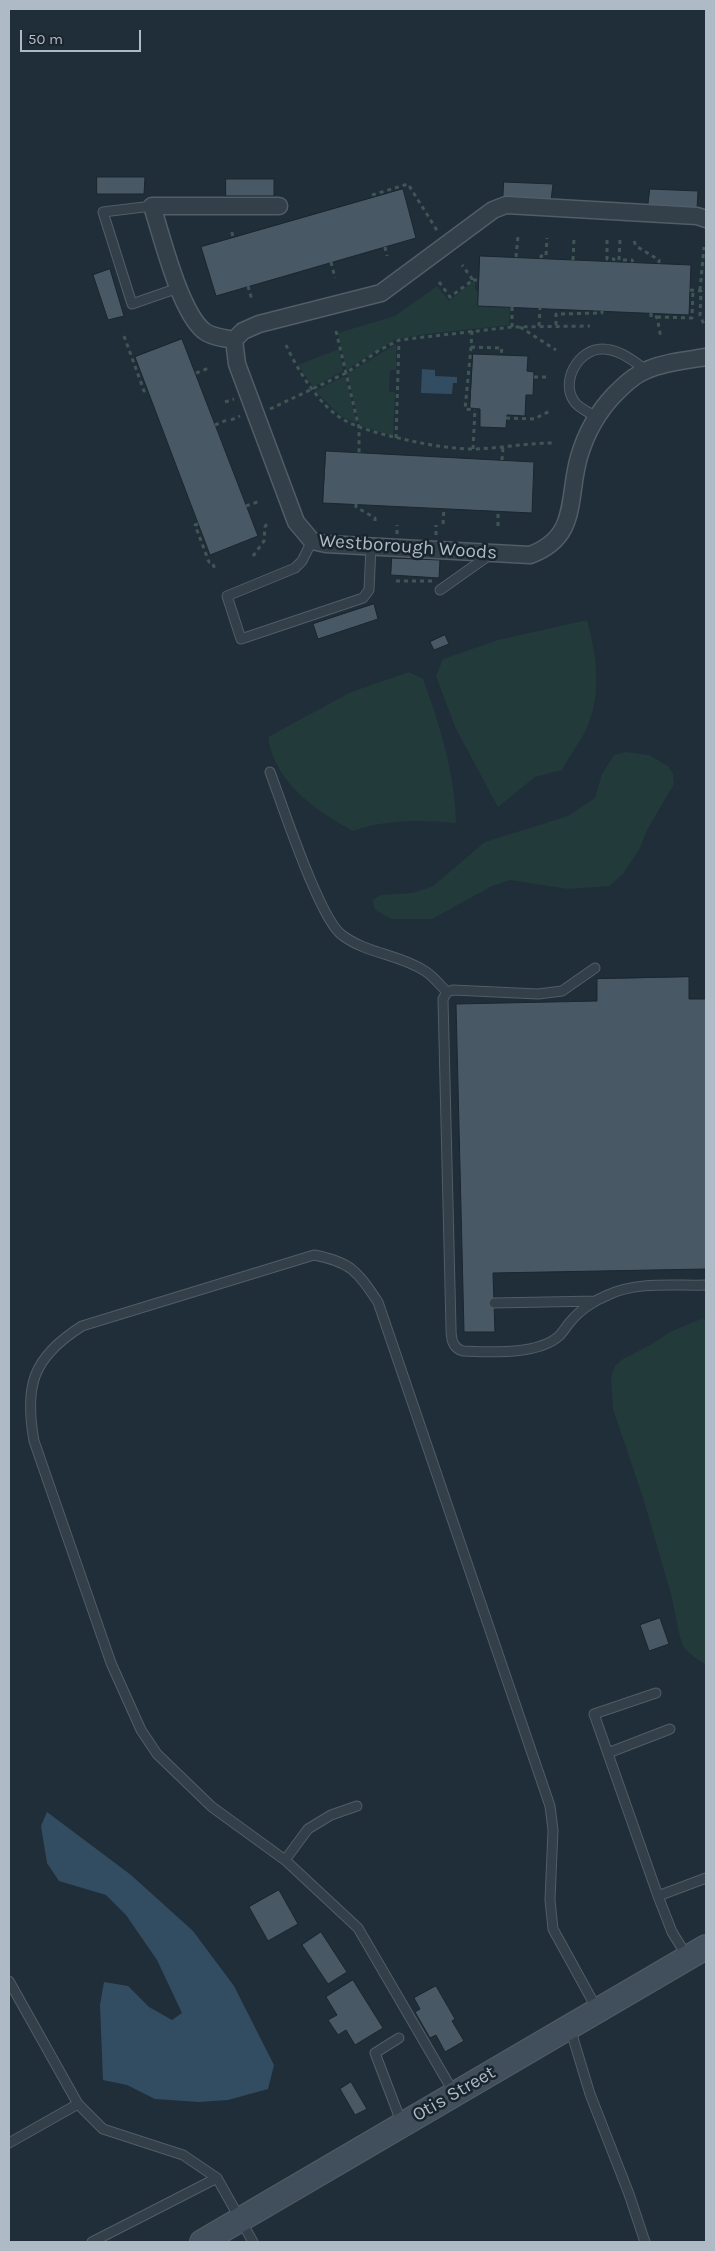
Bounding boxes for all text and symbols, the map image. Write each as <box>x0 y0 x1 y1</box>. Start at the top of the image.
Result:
scale bar <box>22 20 144 52</box>
text: 50 m <box>28 30 63 48</box>
street label: Westborough Woods <box>318 529 498 565</box>
street label: Otis Street <box>409 2061 499 2127</box>

